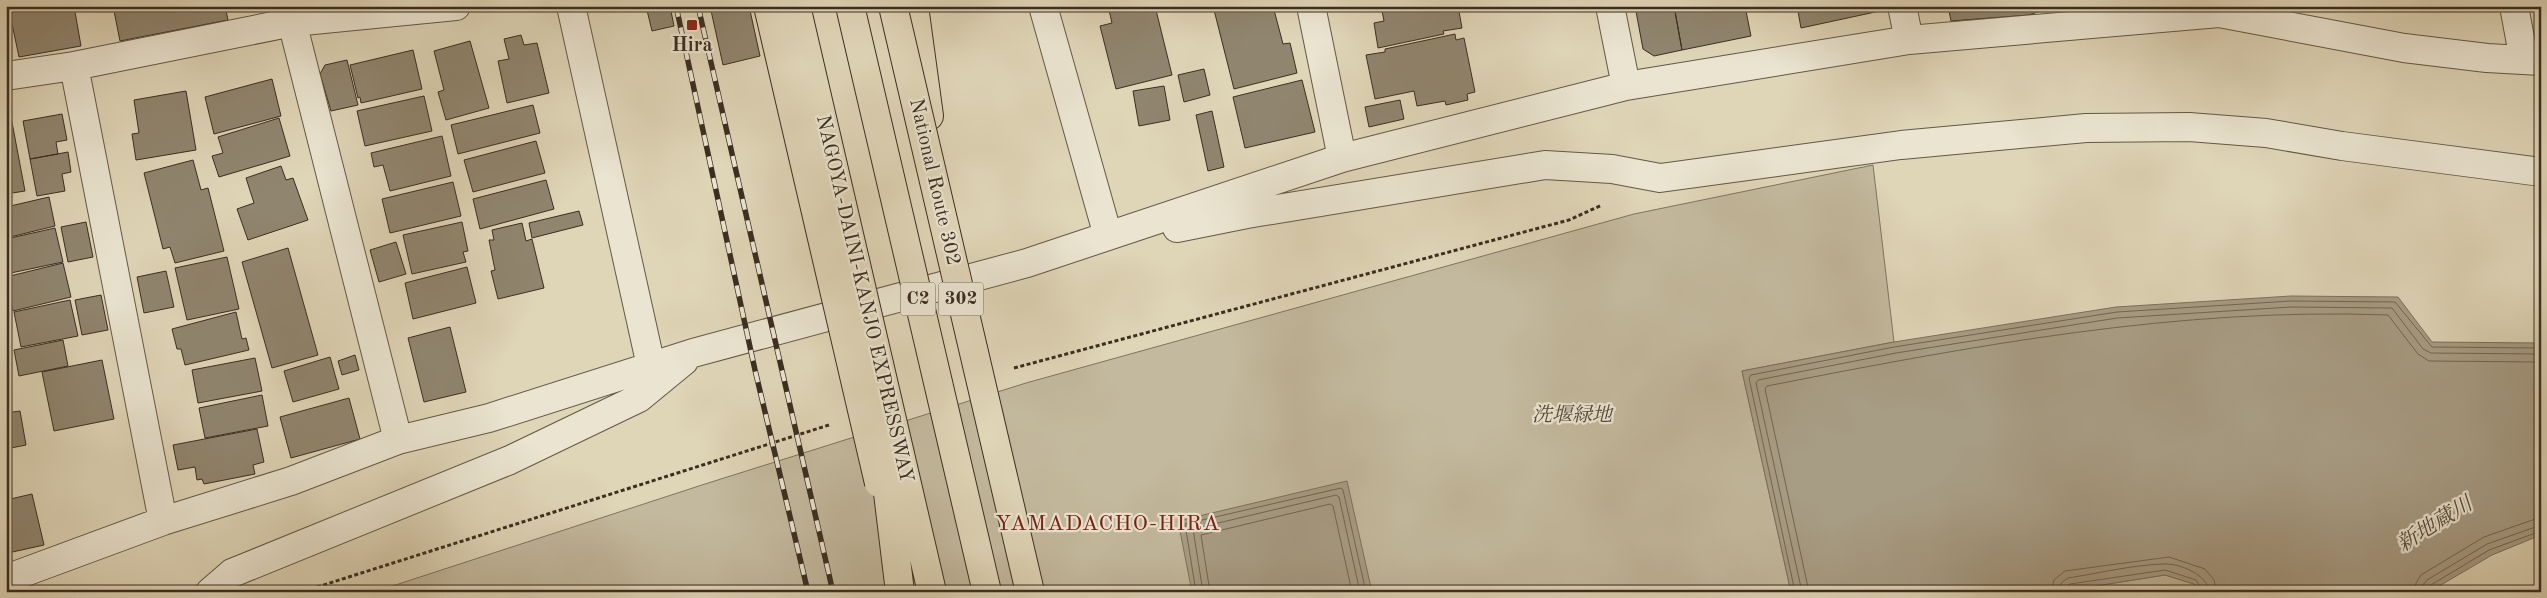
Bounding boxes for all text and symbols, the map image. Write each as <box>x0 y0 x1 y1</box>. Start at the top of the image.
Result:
marker: Hira <box>685 18 699 32</box>
place label: Hira <box>671 36 713 56</box>
street label: National Route 302 <box>905 97 963 267</box>
street label: NAGOYA-DAINI-KANJO EXPRESSWAY <box>812 113 916 485</box>
road number: C2 <box>900 282 936 316</box>
road number: 302 <box>938 282 984 316</box>
park label: 洗堰緑地 <box>1532 404 1614 426</box>
water label: 新地蔵川 <box>2393 491 2478 556</box>
district label: YAMADACHO-HIRA <box>995 513 1221 535</box>

